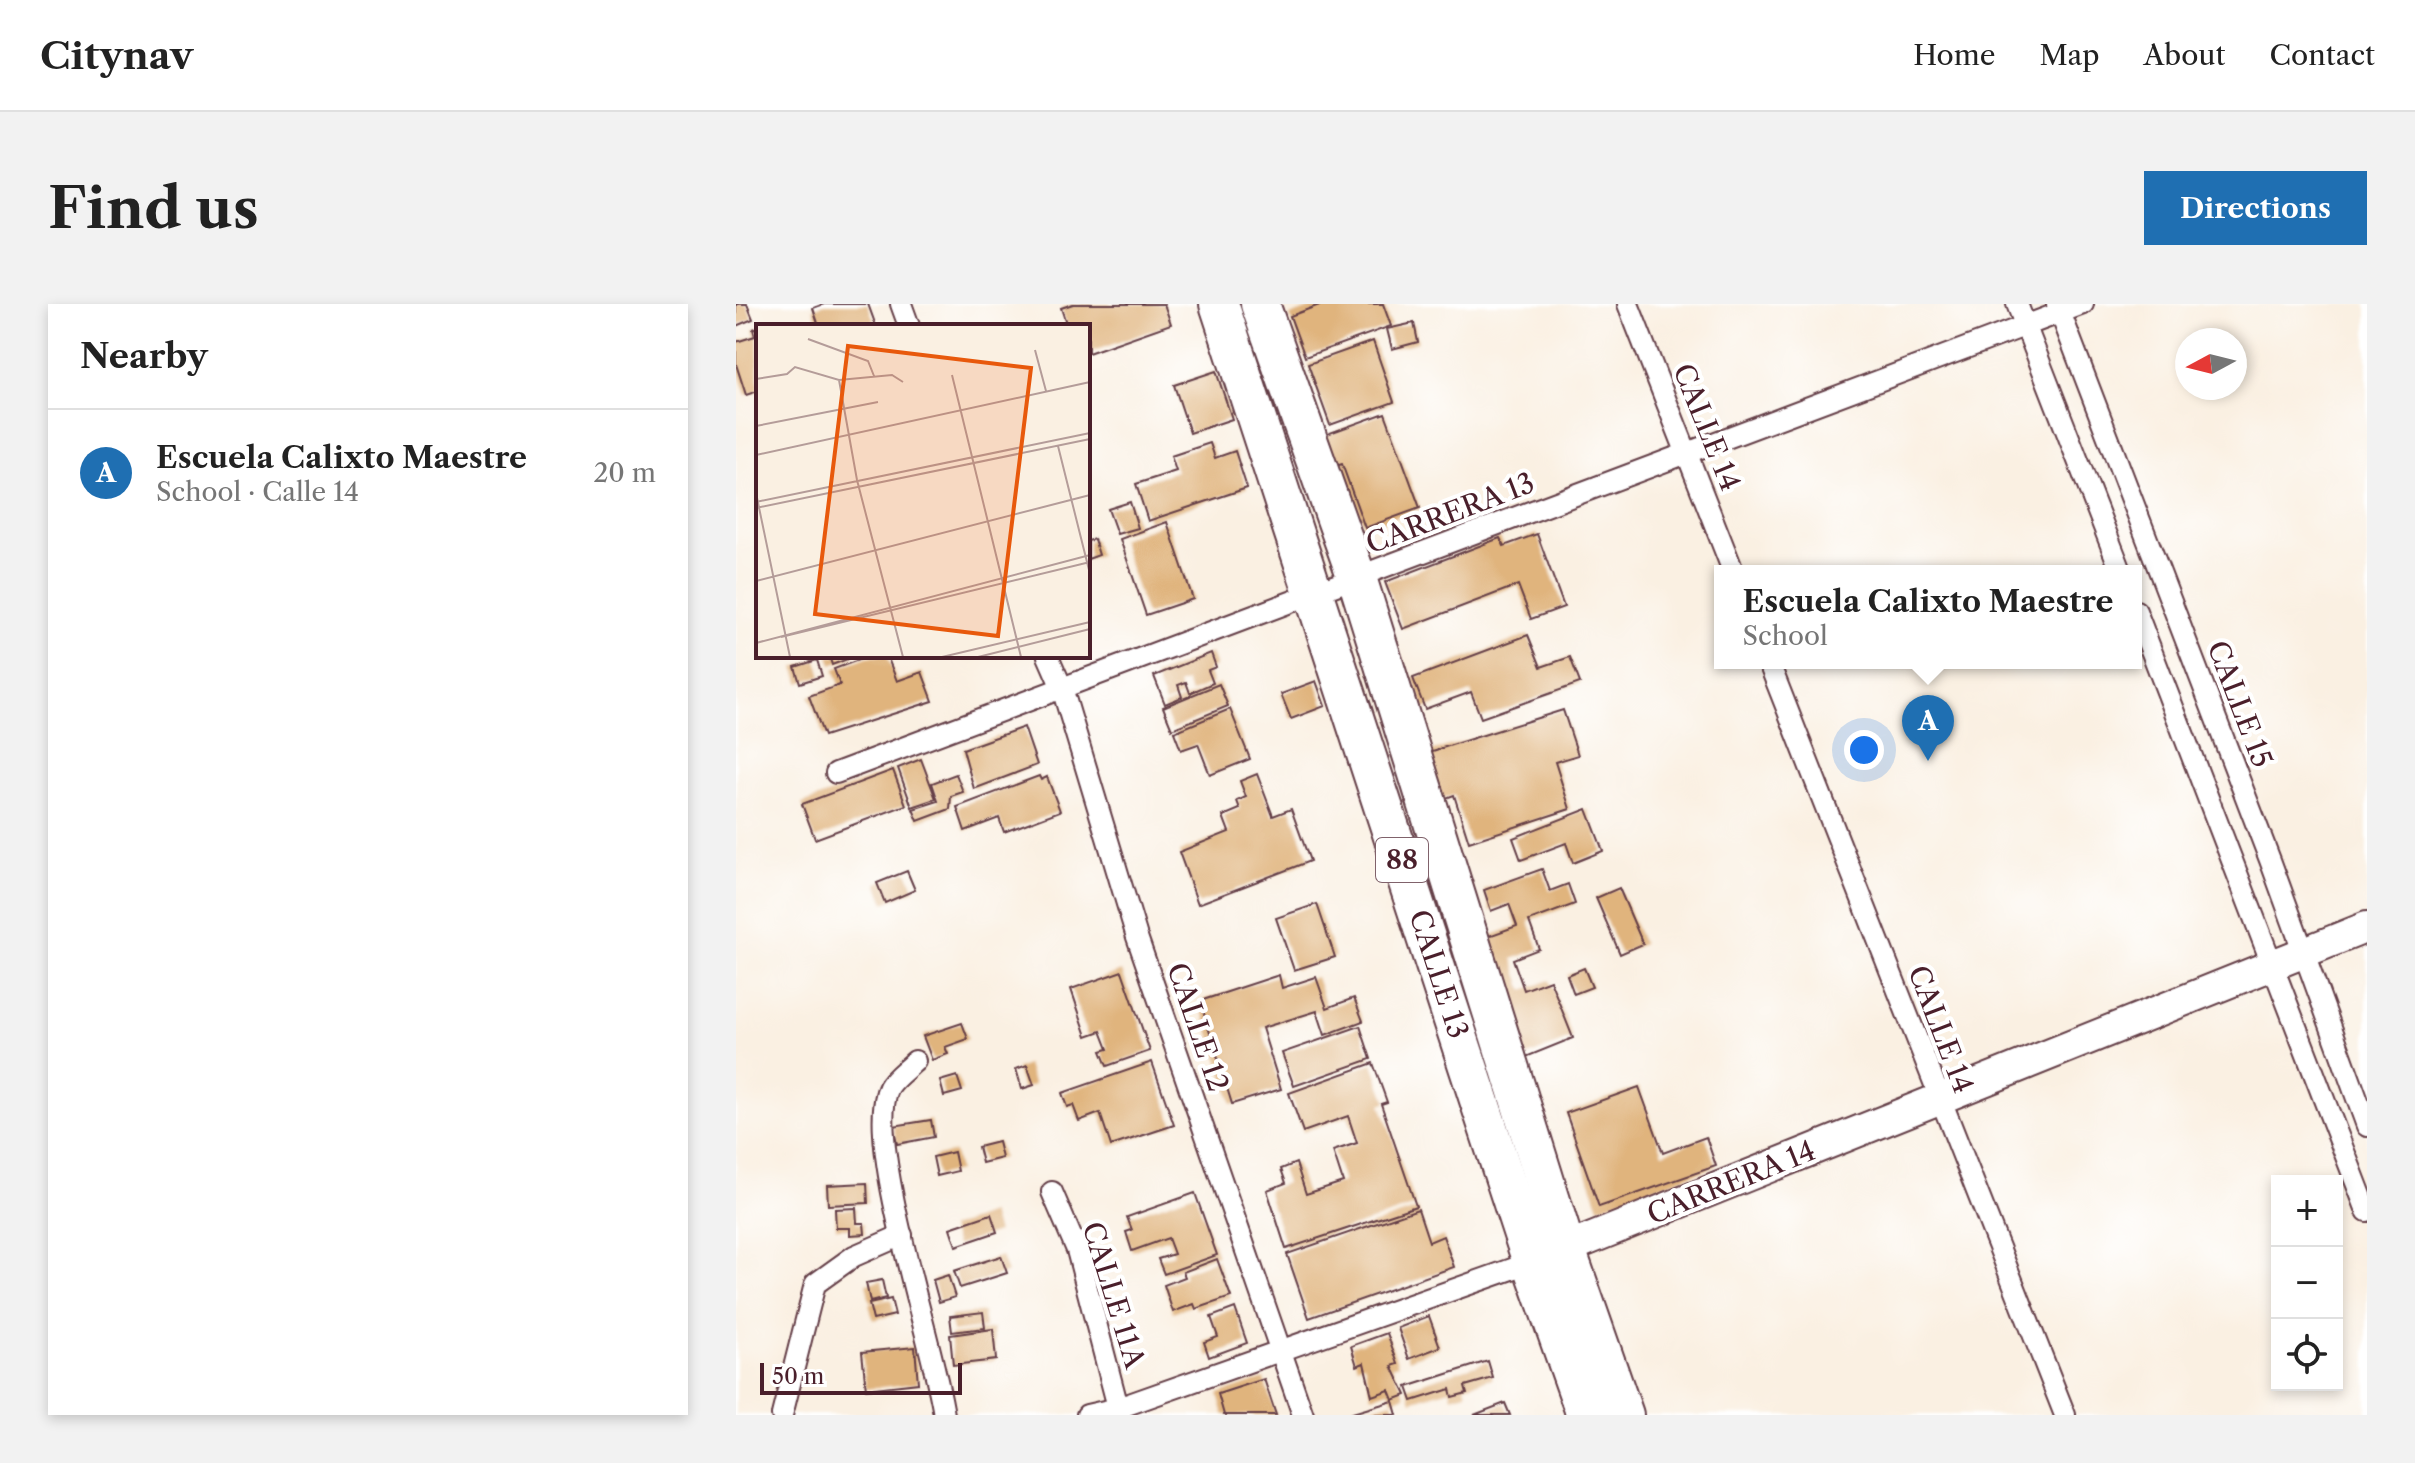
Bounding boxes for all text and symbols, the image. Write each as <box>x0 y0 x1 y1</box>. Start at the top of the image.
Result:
text: Citynav <box>40 32 193 79</box>
text: Home <box>1913 38 1995 72</box>
text: Map <box>2039 38 2099 72</box>
text: About <box>2143 38 2225 72</box>
text: Contact <box>2269 38 2375 72</box>
button: Directions <box>2144 171 2367 245</box>
text: Find us <box>48 174 259 243</box>
inset map <box>756 324 1090 658</box>
north arrow <box>2175 328 2247 400</box>
text: Nearby <box>80 335 208 377</box>
street label: CALLE 14 <box>1666 359 1748 495</box>
text: Escuela Calixto Maestre <box>156 439 527 476</box>
text: A <box>96 457 116 489</box>
text: 20 m <box>593 457 656 489</box>
street label: CARRERA 13 <box>1361 465 1539 561</box>
text: School · Calle 14 <box>156 476 359 508</box>
popup <box>1714 565 2142 669</box>
text: Escuela Calixto Maestre <box>1743 583 2113 620</box>
text: School <box>1743 620 1828 652</box>
street label: CALLE 15 <box>2200 636 2280 772</box>
pin: A <box>1902 695 1954 761</box>
your location <box>1844 730 1884 770</box>
road number: 88 <box>1376 838 1428 882</box>
street label: CALLE 13 <box>1402 906 1476 1042</box>
street label: CALLE 12 <box>1160 958 1236 1096</box>
street label: CALLE 14 <box>1901 960 1981 1098</box>
street label: CARRERA 14 <box>1642 1133 1820 1231</box>
map controls <box>2271 1175 2343 1391</box>
button: + <box>2271 1175 2343 1247</box>
street label: CALLE 11A <box>1076 1218 1153 1374</box>
button: − <box>2271 1247 2343 1319</box>
button: locate <box>2271 1319 2343 1391</box>
scale bar <box>760 1359 962 1395</box>
text: 50 m <box>772 1363 824 1390</box>

